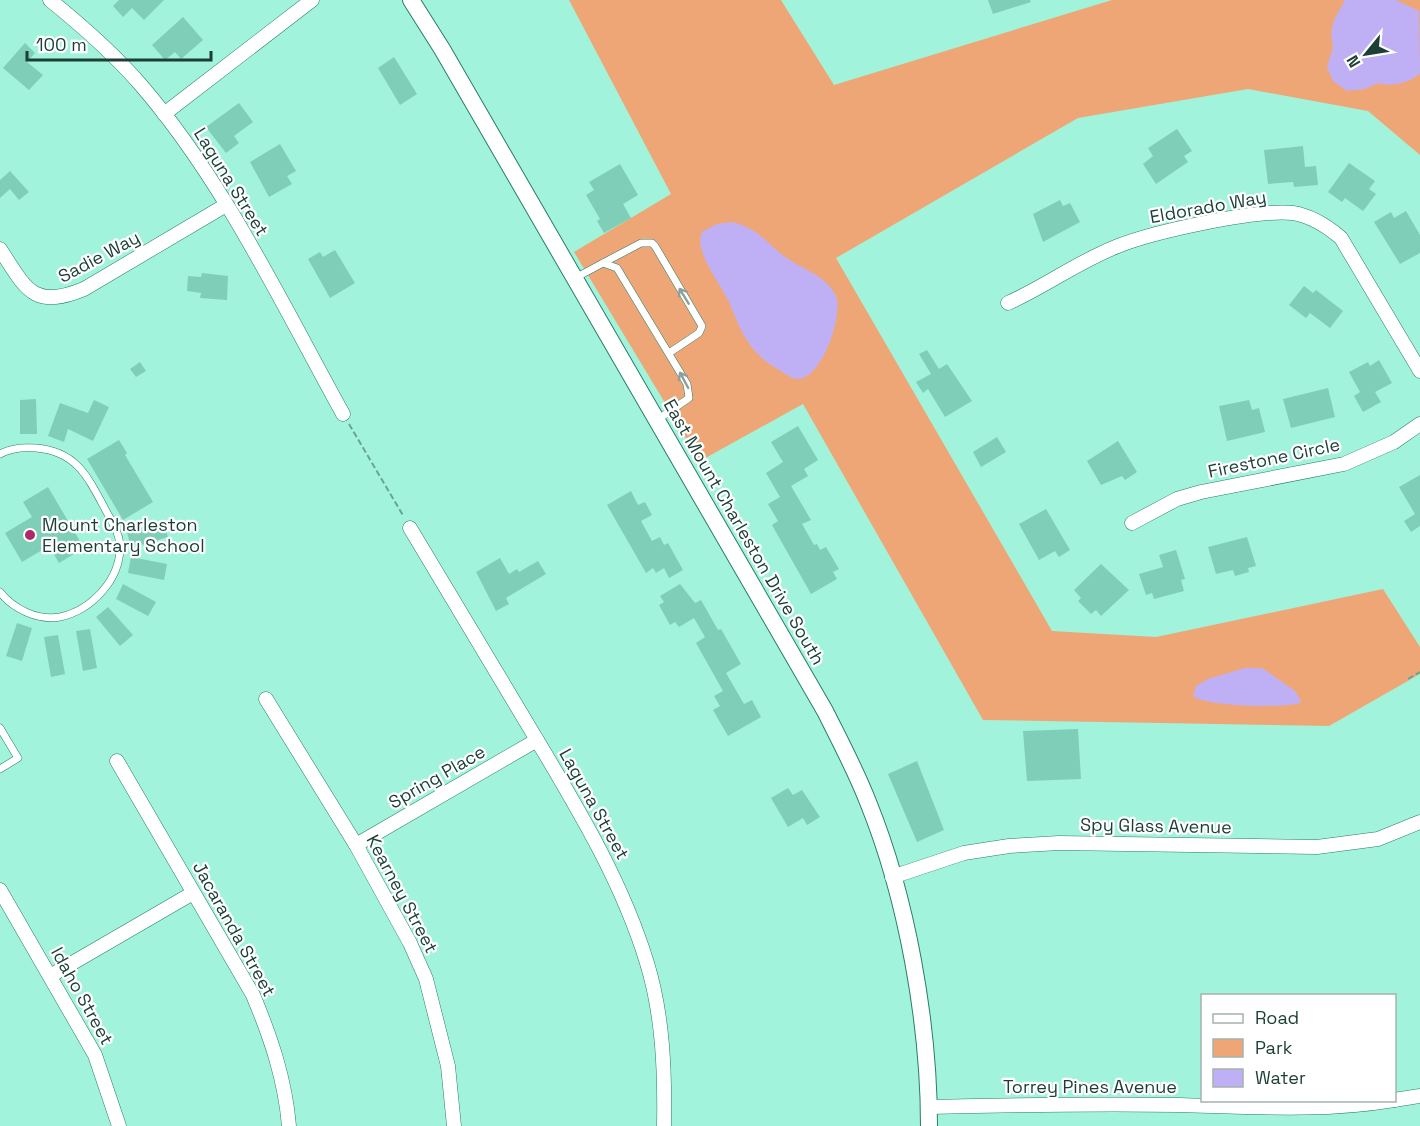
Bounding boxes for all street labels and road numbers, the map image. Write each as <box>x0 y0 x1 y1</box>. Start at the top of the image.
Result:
street label: Laguna Street <box>189 123 274 240</box>
street label: Eldorado Way <box>1148 185 1268 228</box>
street label: Sadie Way <box>54 226 143 288</box>
street label: East Mount Charleston Drive South <box>659 395 830 669</box>
street label: Firestone Circle <box>1206 432 1342 483</box>
street label: Spring Place <box>384 740 489 813</box>
street label: Laguna Street <box>554 744 634 863</box>
street label: Spy Glass Avenue <box>1080 813 1232 838</box>
street label: Kearney Street <box>362 831 443 957</box>
street label: Jacaranda Street <box>188 857 281 1000</box>
street label: Idaho Street <box>46 943 119 1049</box>
street label: Torrey Pines Avenue <box>1003 1075 1177 1098</box>

